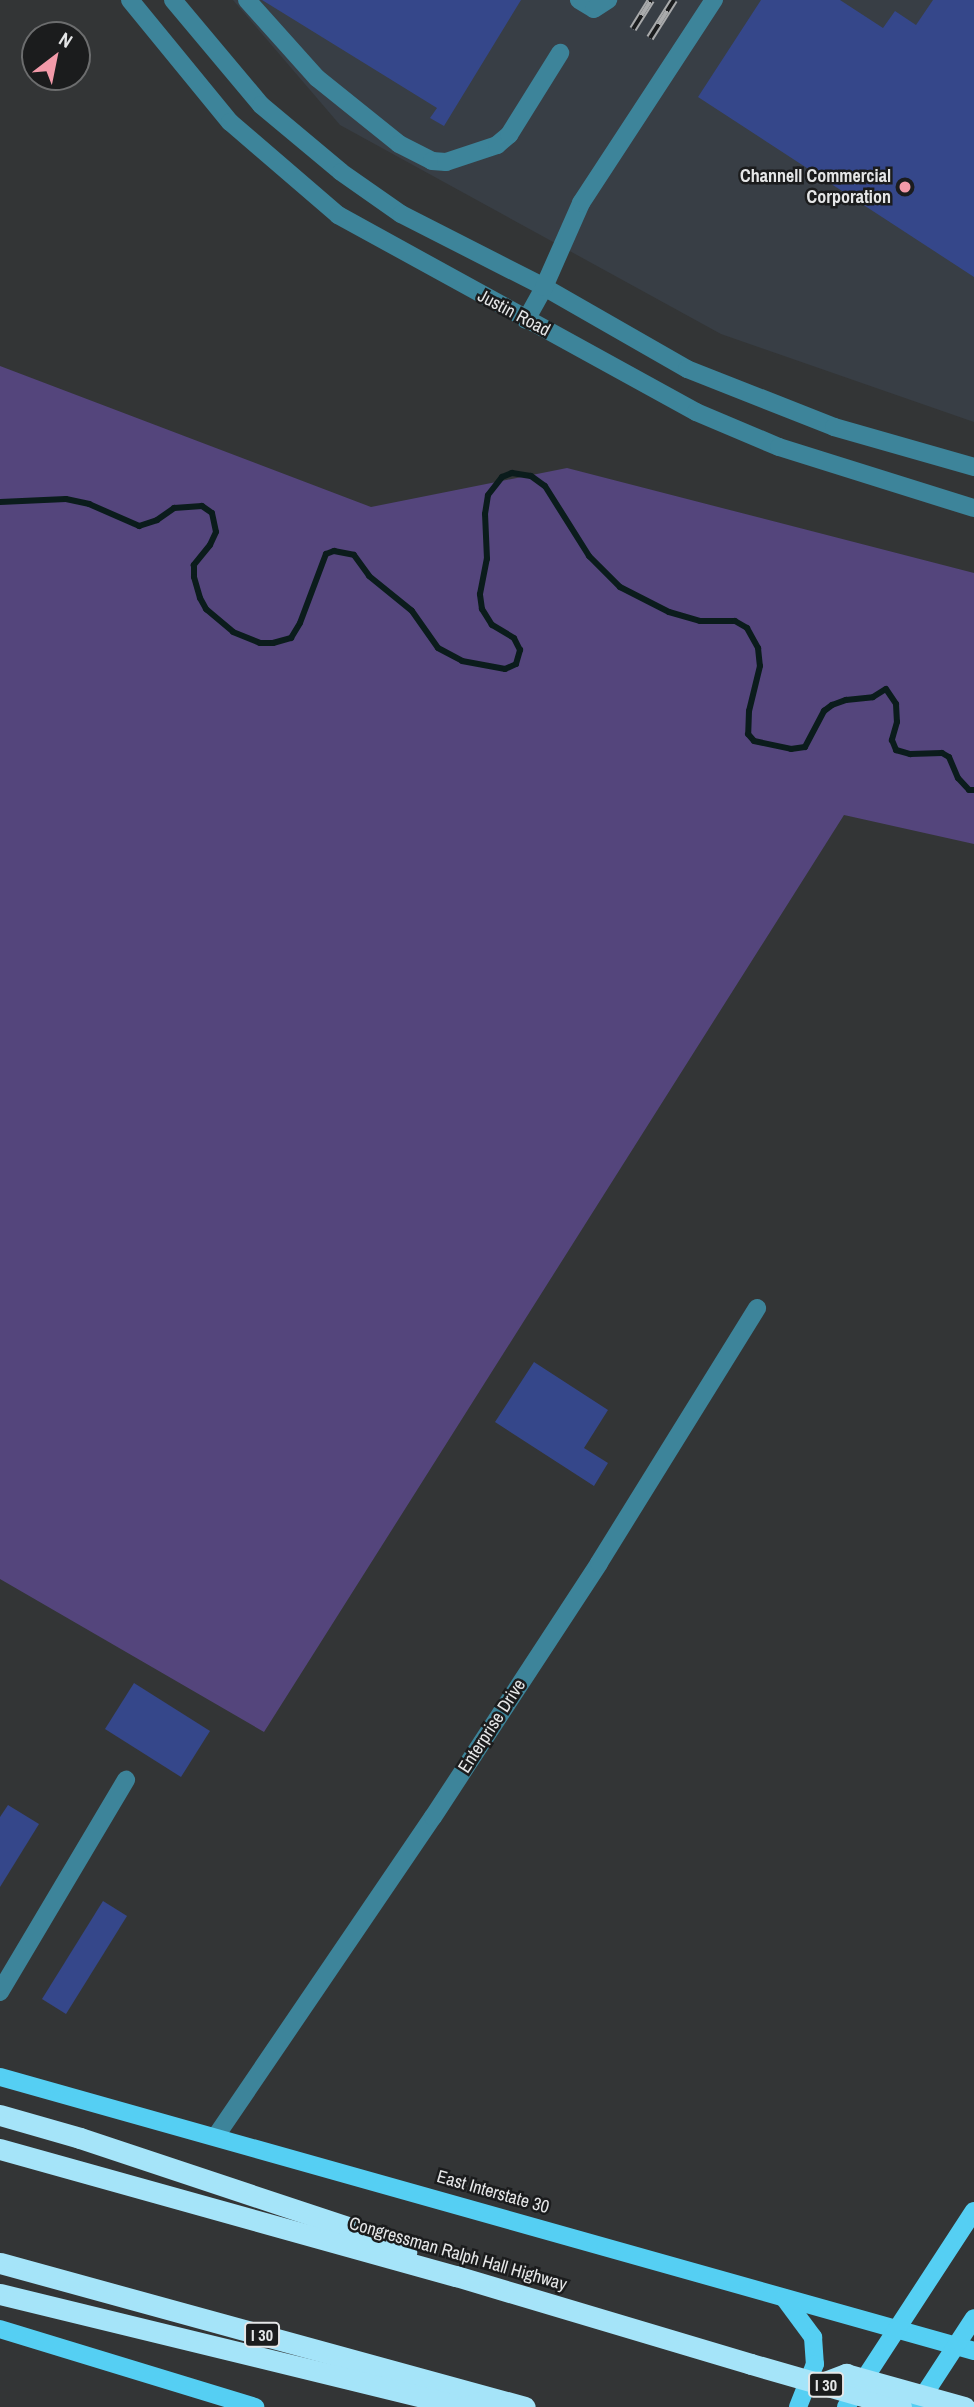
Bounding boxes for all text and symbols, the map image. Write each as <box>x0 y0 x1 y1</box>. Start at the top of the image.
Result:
north arrow <box>21 21 91 91</box>
text: N <box>54 26 78 54</box>
place label: Channell Commercial Corporation <box>740 166 891 208</box>
marker: Channell Commercial Corporation <box>897 179 913 195</box>
street label: Justin Road <box>474 285 554 341</box>
street label: Enterprise Drive <box>454 1675 530 1777</box>
street label: East Interstate 30 <box>434 2166 552 2218</box>
street label: Congressman Ralph Hall Highway <box>347 2213 569 2295</box>
road number: I 30 <box>243 2322 281 2348</box>
road number: I 30 <box>807 2372 845 2398</box>

